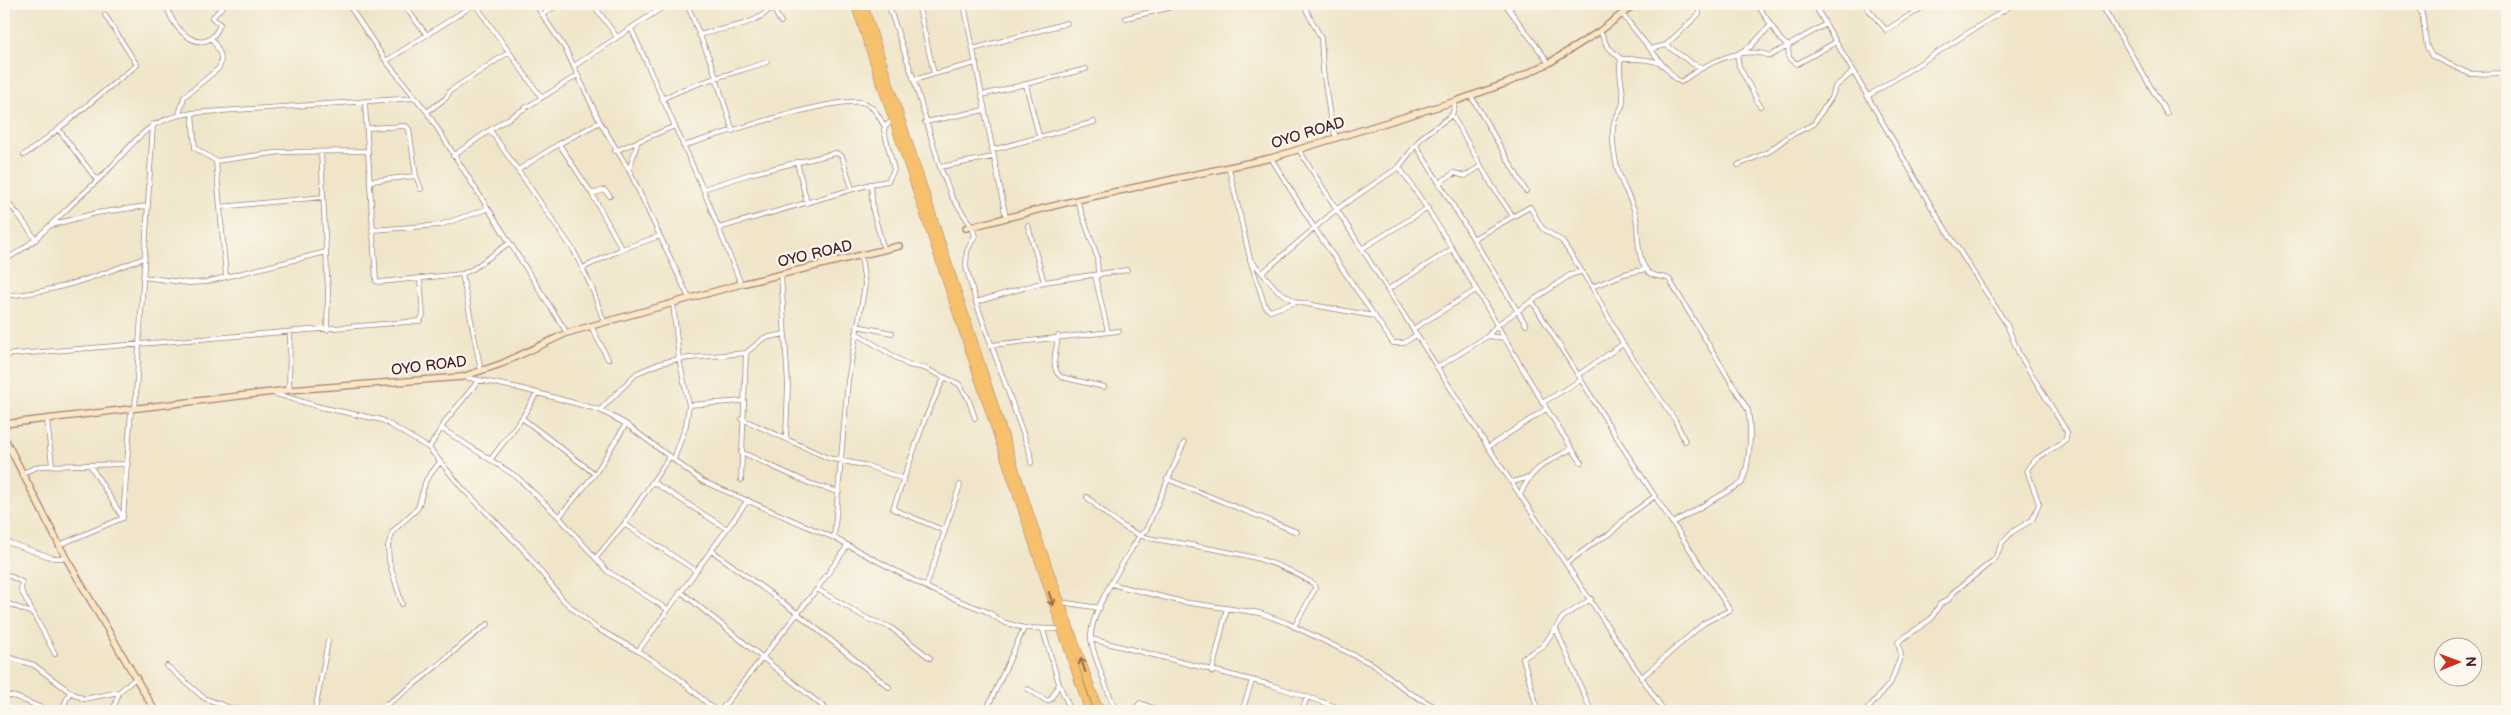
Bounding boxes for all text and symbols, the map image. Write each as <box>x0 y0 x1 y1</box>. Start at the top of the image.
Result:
street label: OYO ROAD <box>1269 113 1347 153</box>
street label: OYO ROAD <box>776 236 854 272</box>
street label: OYO ROAD <box>390 352 468 380</box>
one-way arrow <box>1046 590 1056 606</box>
north arrow <box>2434 638 2484 688</box>
text: N <box>2462 656 2479 667</box>
one-way arrow <box>1077 658 1087 674</box>

